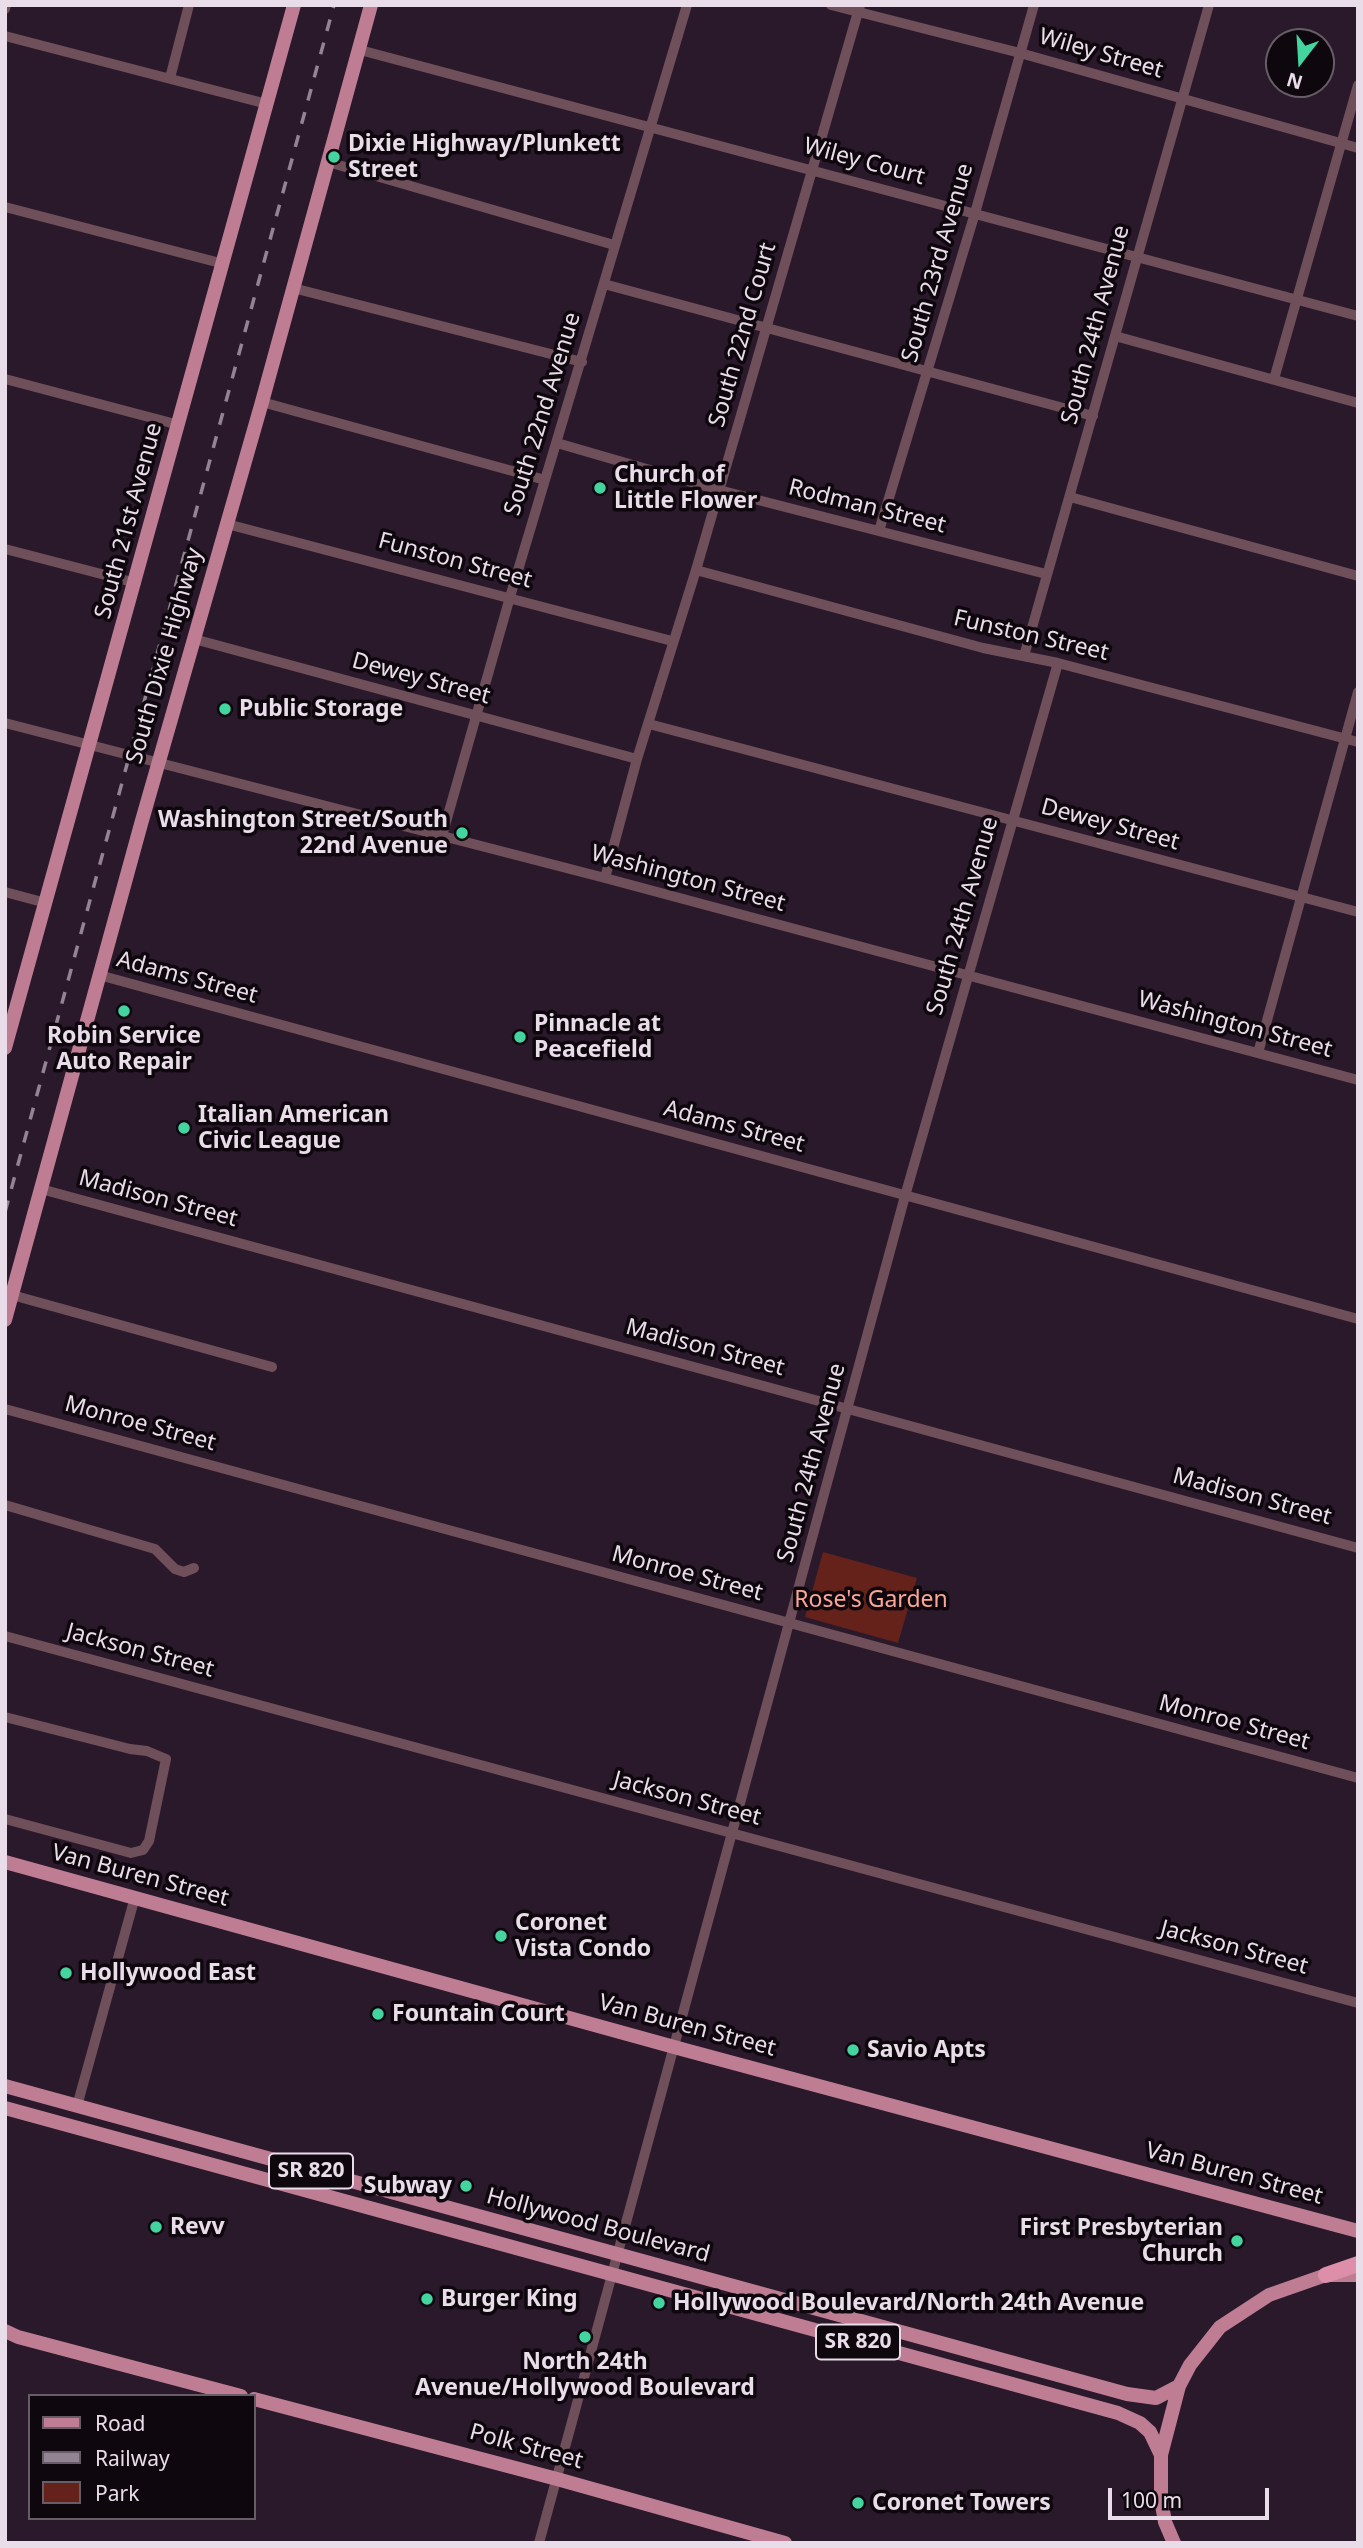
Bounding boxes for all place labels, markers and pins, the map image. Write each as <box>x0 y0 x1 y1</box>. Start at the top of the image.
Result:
place label: Dixie Highway/Plunkett Street <box>348 130 621 184</box>
marker: Dixie Highway/Plunkett Street <box>326 149 342 165</box>
place label: Church of Little Flower <box>614 461 757 515</box>
marker: Church of Little Flower <box>592 480 608 496</box>
place label: Public Storage <box>239 695 403 723</box>
marker: Public Storage <box>217 701 233 717</box>
place label: Washington Street/South 22nd Avenue <box>158 806 448 860</box>
marker: Washington Street/South 22nd Avenue <box>454 825 470 841</box>
marker: Robin Service Auto Repair <box>116 1003 132 1019</box>
place label: Pinnacle at Peacefield <box>534 1010 661 1064</box>
place label: Robin Service Auto Repair <box>47 1022 201 1076</box>
marker: Pinnacle at Peacefield <box>512 1029 528 1045</box>
place label: Italian American Civic League <box>198 1101 389 1155</box>
marker: Italian American Civic League <box>176 1120 192 1136</box>
place label: Coronet Vista Condo <box>515 1909 651 1963</box>
marker: Coronet Vista Condo <box>493 1928 509 1944</box>
place label: Hollywood East <box>80 1959 256 1987</box>
marker: Hollywood East <box>58 1965 74 1981</box>
place label: Fountain Court <box>392 2000 565 2028</box>
marker: Fountain Court <box>370 2006 386 2022</box>
place label: Savio Apts <box>867 2036 986 2064</box>
marker: Savio Apts <box>845 2042 861 2058</box>
place label: Subway <box>364 2172 452 2200</box>
marker: Subway <box>458 2178 474 2194</box>
place label: Revv <box>170 2213 225 2241</box>
place label: First Presbyterian Church <box>1020 2214 1223 2268</box>
marker: Revv <box>148 2219 164 2235</box>
marker: First Presbyterian Church <box>1229 2233 1245 2249</box>
place label: Burger King <box>441 2285 577 2313</box>
place label: Hollywood Boulevard/North 24th Avenue <box>673 2289 1144 2317</box>
marker: Burger King <box>419 2291 435 2307</box>
marker: Hollywood Boulevard/North 24th Avenue <box>651 2295 667 2311</box>
marker: North 24th Avenue/Hollywood Boulevard <box>577 2329 593 2345</box>
place label: North 24th Avenue/Hollywood Boulevard <box>415 2348 755 2402</box>
place label: Coronet Towers <box>872 2489 1051 2517</box>
marker: Coronet Towers <box>850 2495 866 2511</box>

